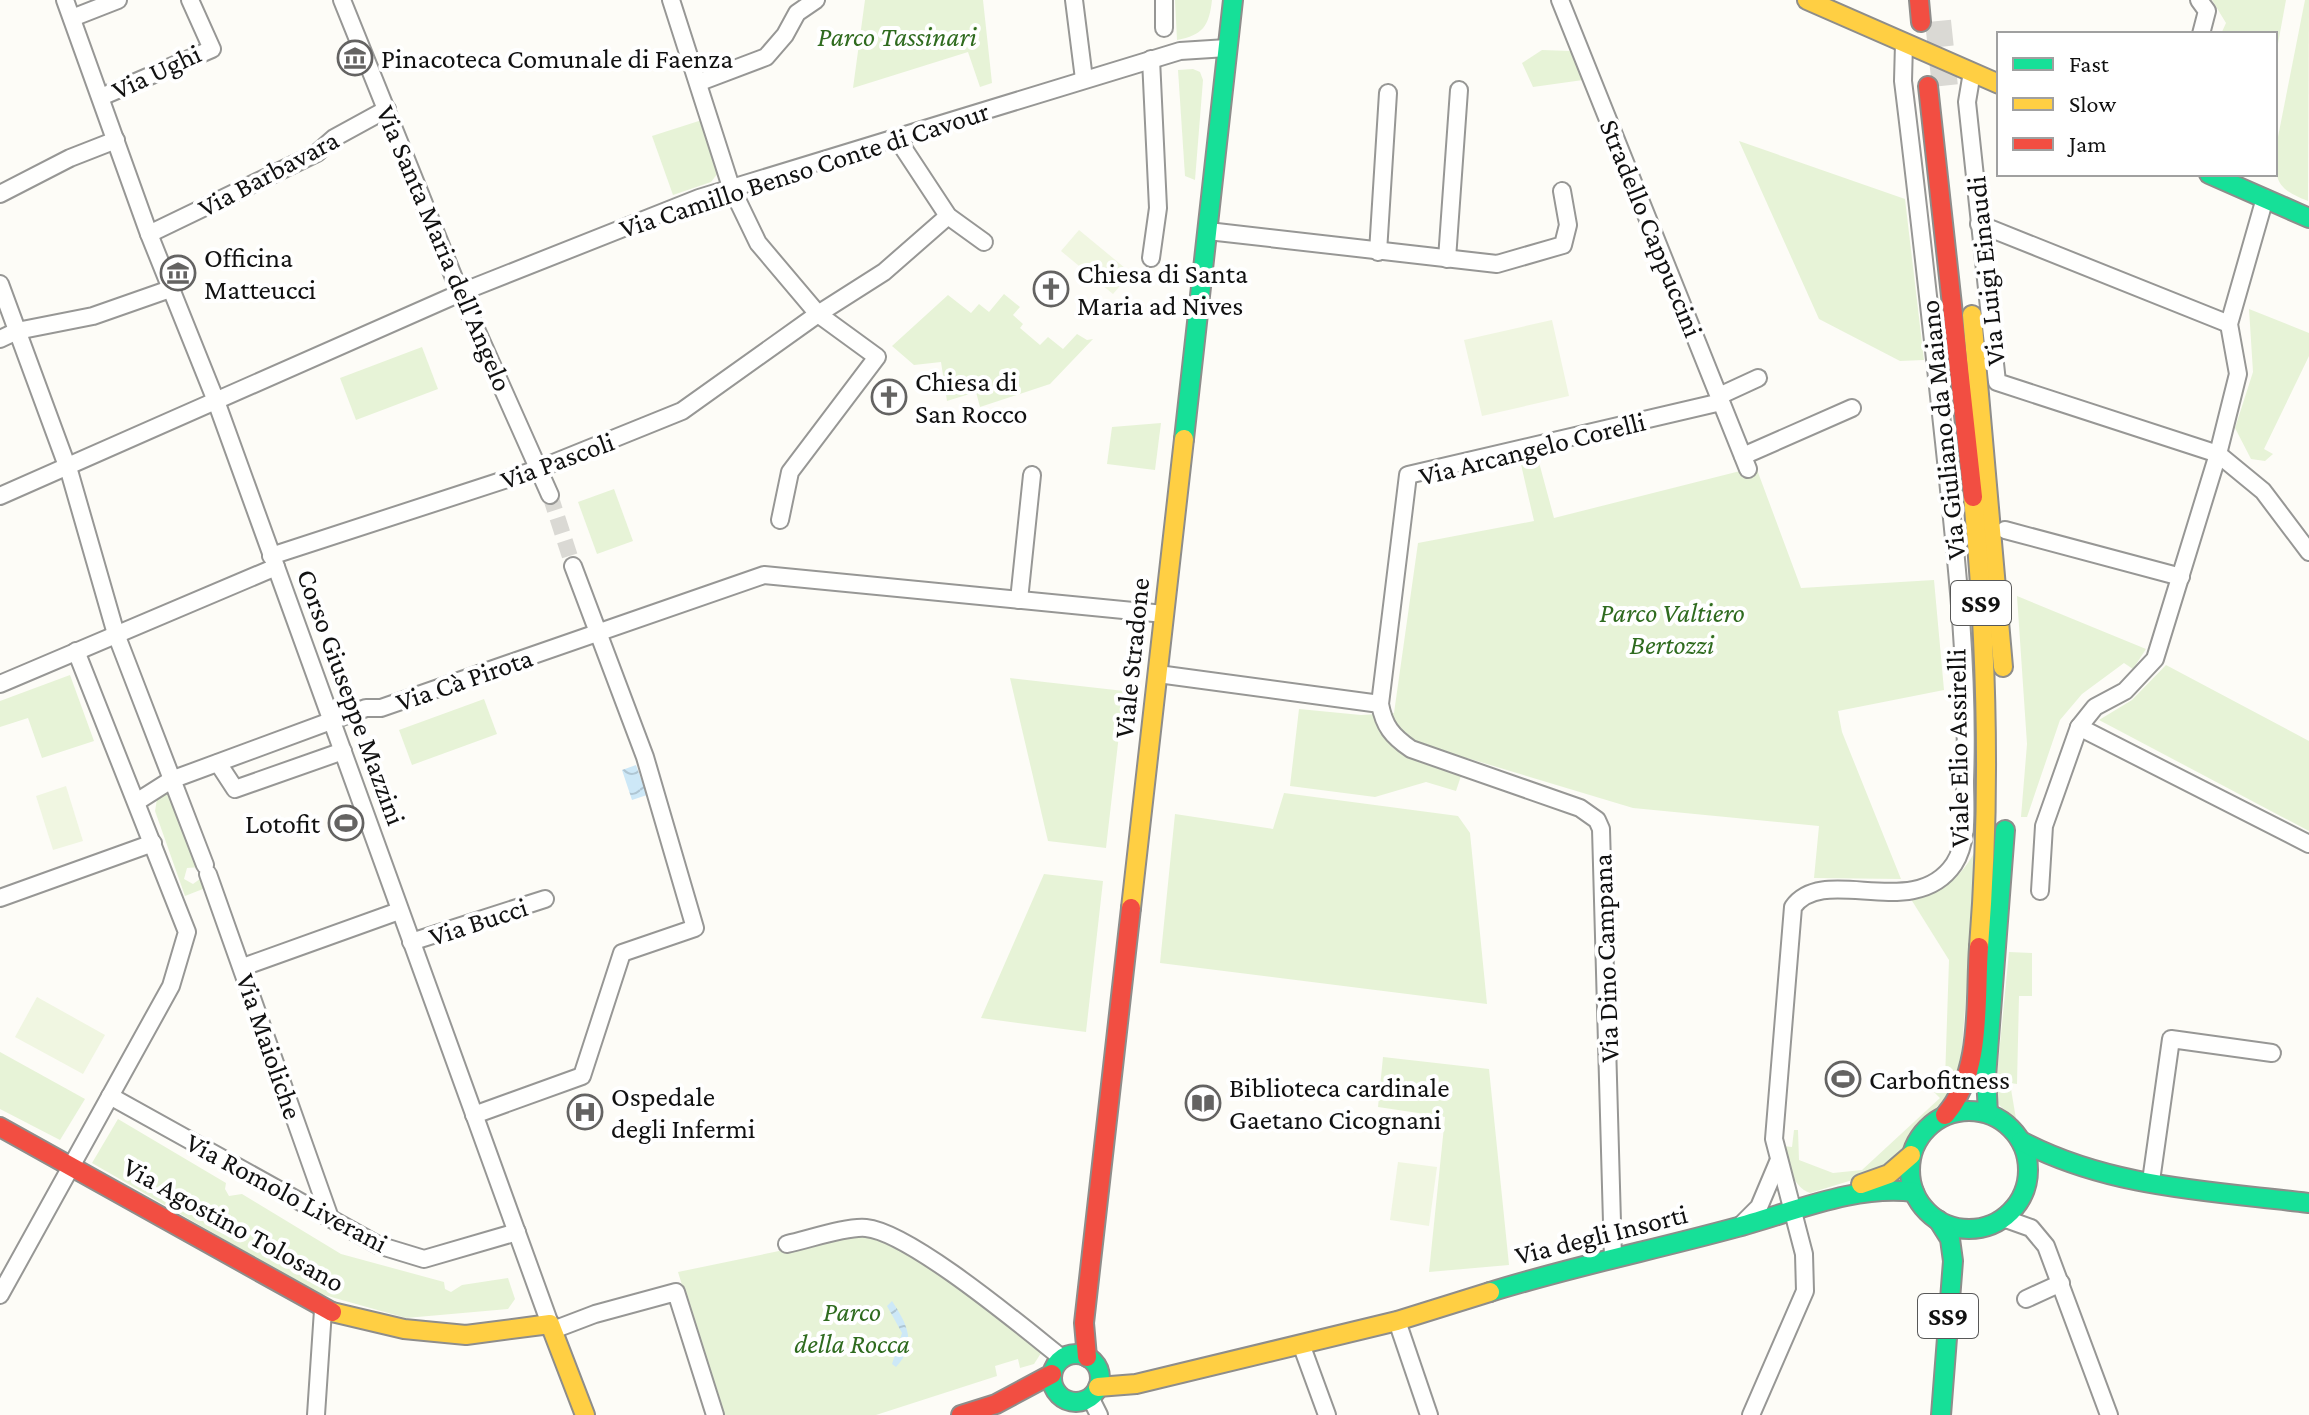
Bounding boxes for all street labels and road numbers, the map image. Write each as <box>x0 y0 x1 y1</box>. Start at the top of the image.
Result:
street label: Via Ughi <box>107 37 206 105</box>
street label: Via Camillo Benso Conte di Cavour <box>615 95 993 244</box>
street label: Via Santa Maria dell'Angelo <box>370 101 519 396</box>
street label: Stradello Cappuccini <box>1594 115 1709 342</box>
street label: Via Barbavara <box>193 123 344 223</box>
street label: Via Luigi Einaudi <box>1960 175 2011 367</box>
street label: Via Giuliano da Maiano <box>1913 298 1972 561</box>
street label: Via Arcangelo Corelli <box>1416 405 1648 492</box>
street label: Via Pascoli <box>496 426 618 495</box>
street label: Corso Giuseppe Mazzini <box>291 565 412 829</box>
street label: Viale Stradone <box>1108 576 1155 740</box>
road number: SS9 <box>1951 581 2011 625</box>
street label: Via Cà Pirota <box>392 642 537 717</box>
street label: Viale Elio Assirelli <box>1940 648 1975 848</box>
street label: Via Dino Campana <box>1586 853 1625 1063</box>
street label: Via Bucci <box>425 891 531 952</box>
street label: Via Maioliche <box>230 969 309 1123</box>
street label: Via Romolo Liverani <box>181 1126 393 1259</box>
street label: Via Agostino Tolosano <box>118 1151 350 1298</box>
street label: Via degli Insorti <box>1512 1198 1691 1271</box>
road number: SS9 <box>1918 1294 1978 1338</box>

